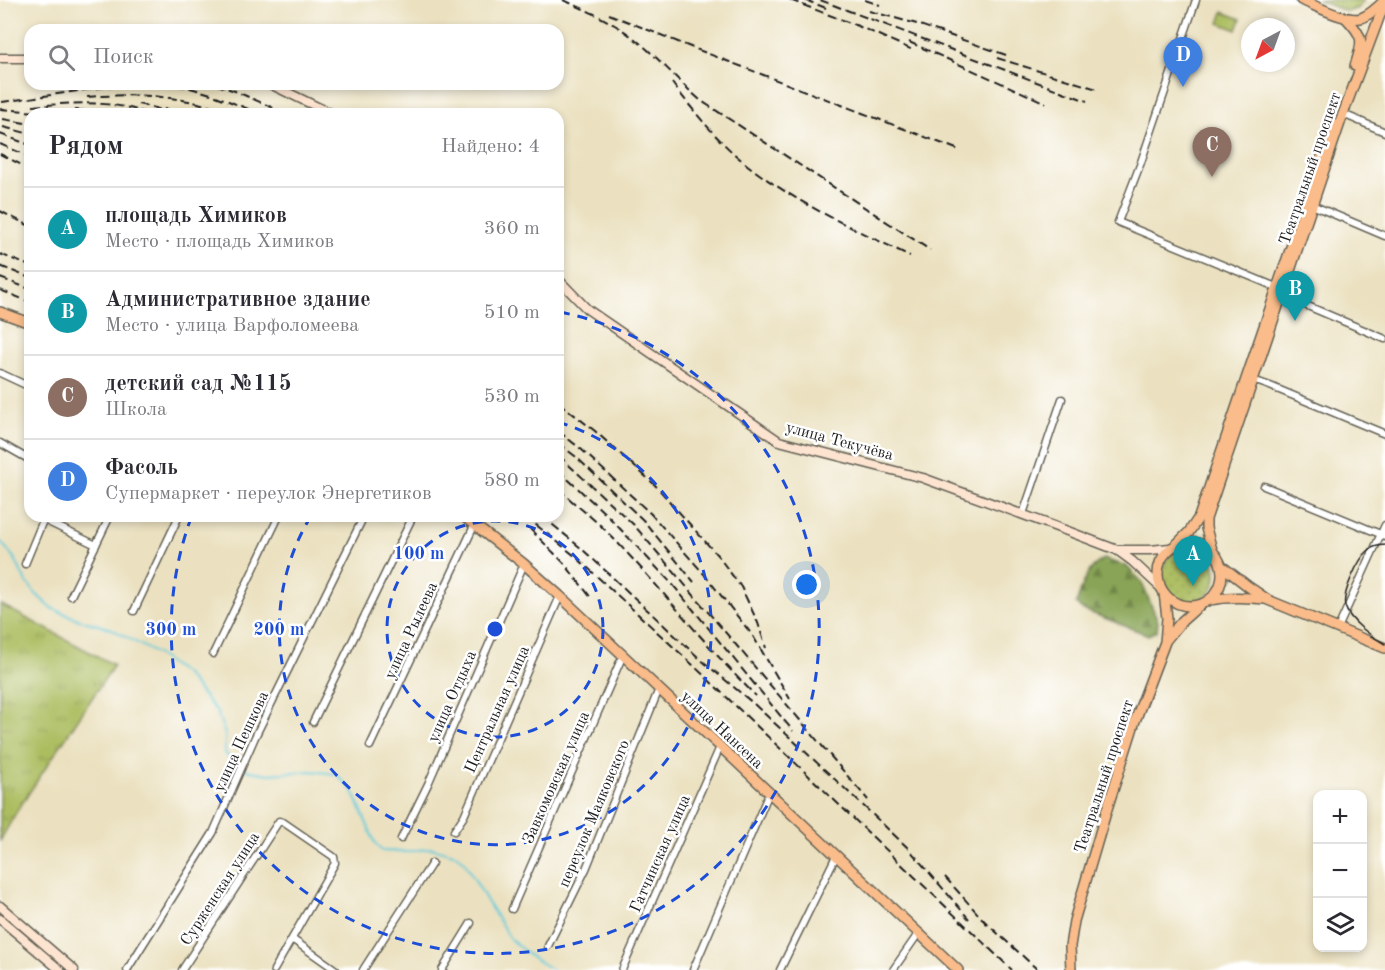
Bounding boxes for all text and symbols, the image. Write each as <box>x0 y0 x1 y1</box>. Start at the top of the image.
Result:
north arrow <box>1241 18 1295 72</box>
search box <box>24 24 564 90</box>
pin: D <box>1164 38 1202 87</box>
icon: search <box>45 41 78 74</box>
text: Поиск <box>93 46 154 68</box>
street label: Театральный проспект <box>1277 90 1345 247</box>
pin: C <box>1192 128 1232 177</box>
text: Рядом <box>48 134 123 160</box>
text: Найдено: 4 <box>441 137 540 157</box>
text: площадь Химиков <box>105 205 287 227</box>
text: A <box>60 219 75 239</box>
text: 360 m <box>484 219 540 239</box>
text: Место · площадь Химиков <box>105 232 334 252</box>
pin: B <box>1276 272 1314 321</box>
text: Административное здание <box>105 289 371 311</box>
text: B <box>60 303 75 323</box>
text: 510 m <box>484 303 540 323</box>
text: Место · улица Варфоломеева <box>105 316 359 336</box>
text: детский сад №115 <box>105 373 291 395</box>
text: C <box>61 387 74 407</box>
text: 530 m <box>484 387 540 407</box>
text: Школа <box>105 400 167 420</box>
street label: улица Текучёва <box>784 420 895 464</box>
text: Фасоль <box>105 457 178 479</box>
text: D <box>60 471 75 491</box>
text: 580 m <box>484 471 540 491</box>
text: Супермаркет · переулок Энергетиков <box>105 484 432 504</box>
pin: A <box>1174 536 1212 586</box>
text: 100 m <box>394 545 444 563</box>
your location <box>792 570 821 599</box>
street label: улица Рылеева <box>382 580 441 682</box>
centre of rings <box>485 619 505 639</box>
text: 300 m <box>146 621 196 639</box>
text: 200 m <box>254 621 304 639</box>
street label: Центральная улица <box>463 644 533 776</box>
street label: улица Отдыха <box>425 648 480 745</box>
street label: улица Пешкова <box>212 689 272 795</box>
street label: улица Нансена <box>678 689 766 772</box>
street label: Театральный проспект <box>1073 698 1137 855</box>
street label: Завкомовская улица <box>520 709 593 846</box>
street label: переулок Маяковского <box>557 738 633 890</box>
map controls <box>1313 790 1367 952</box>
button: + <box>1313 790 1367 844</box>
street label: Гатчинская улица <box>628 792 694 915</box>
street label: Сурженская улица <box>178 829 263 949</box>
button: − <box>1313 844 1367 898</box>
button: layers <box>1313 898 1367 952</box>

